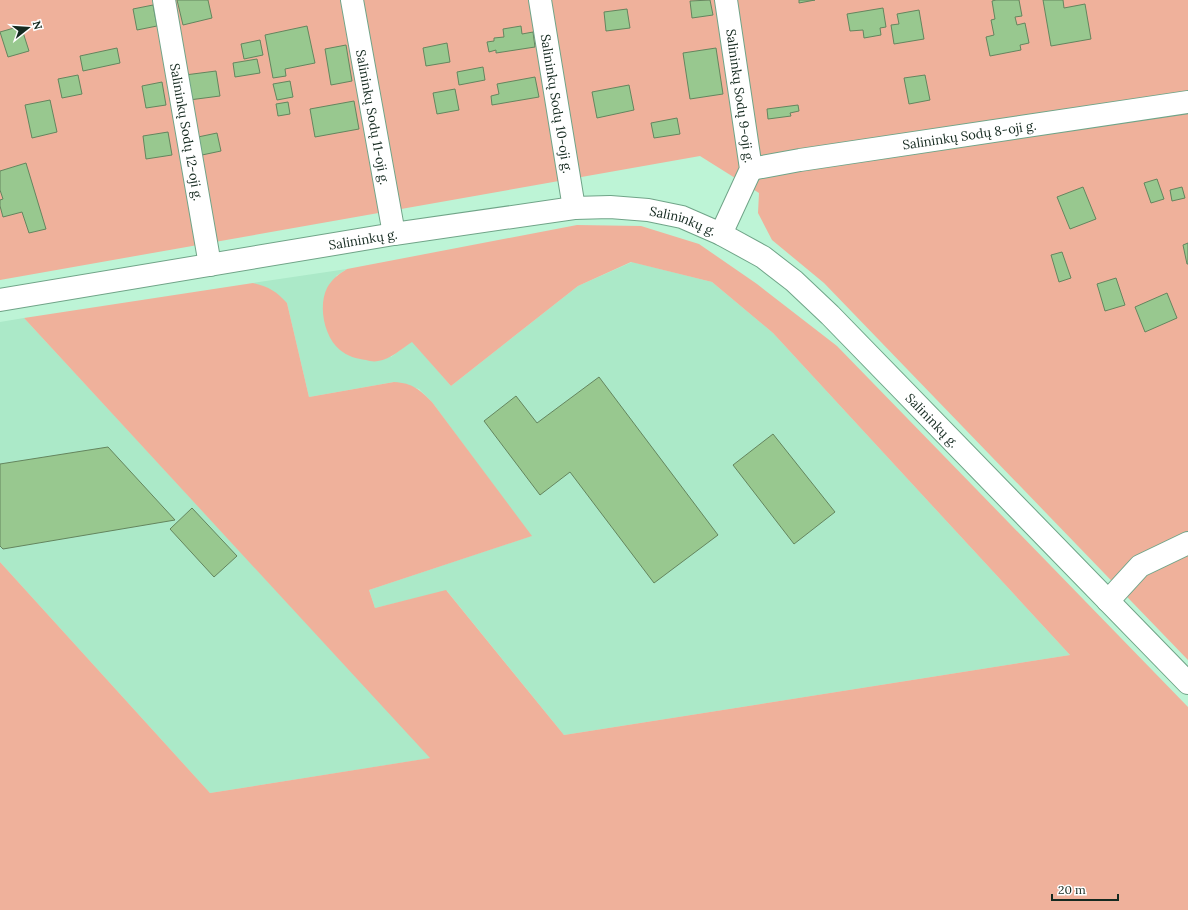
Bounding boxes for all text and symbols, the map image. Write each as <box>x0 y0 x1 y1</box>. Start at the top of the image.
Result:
north arrow <box>8 8 48 48</box>
text: N <box>30 19 46 32</box>
street label: Salininkų Sodų 9-oji g. <box>722 28 758 164</box>
street label: Salininkų Sodų 10-oji g. <box>537 33 577 174</box>
street label: Salininkų Sodų 11-oji g. <box>353 48 393 186</box>
street label: Salininkų Sodų 12-oji g. <box>167 62 207 202</box>
street label: Salininkų Sodų 8-oji g. <box>901 116 1037 153</box>
street label: Salininkų g. <box>648 202 719 239</box>
street label: Salininkų g. <box>327 225 398 253</box>
street label: Salininkų g. <box>902 389 963 451</box>
scale bar <box>1052 876 1118 902</box>
text: 20 m <box>1058 882 1086 897</box>

